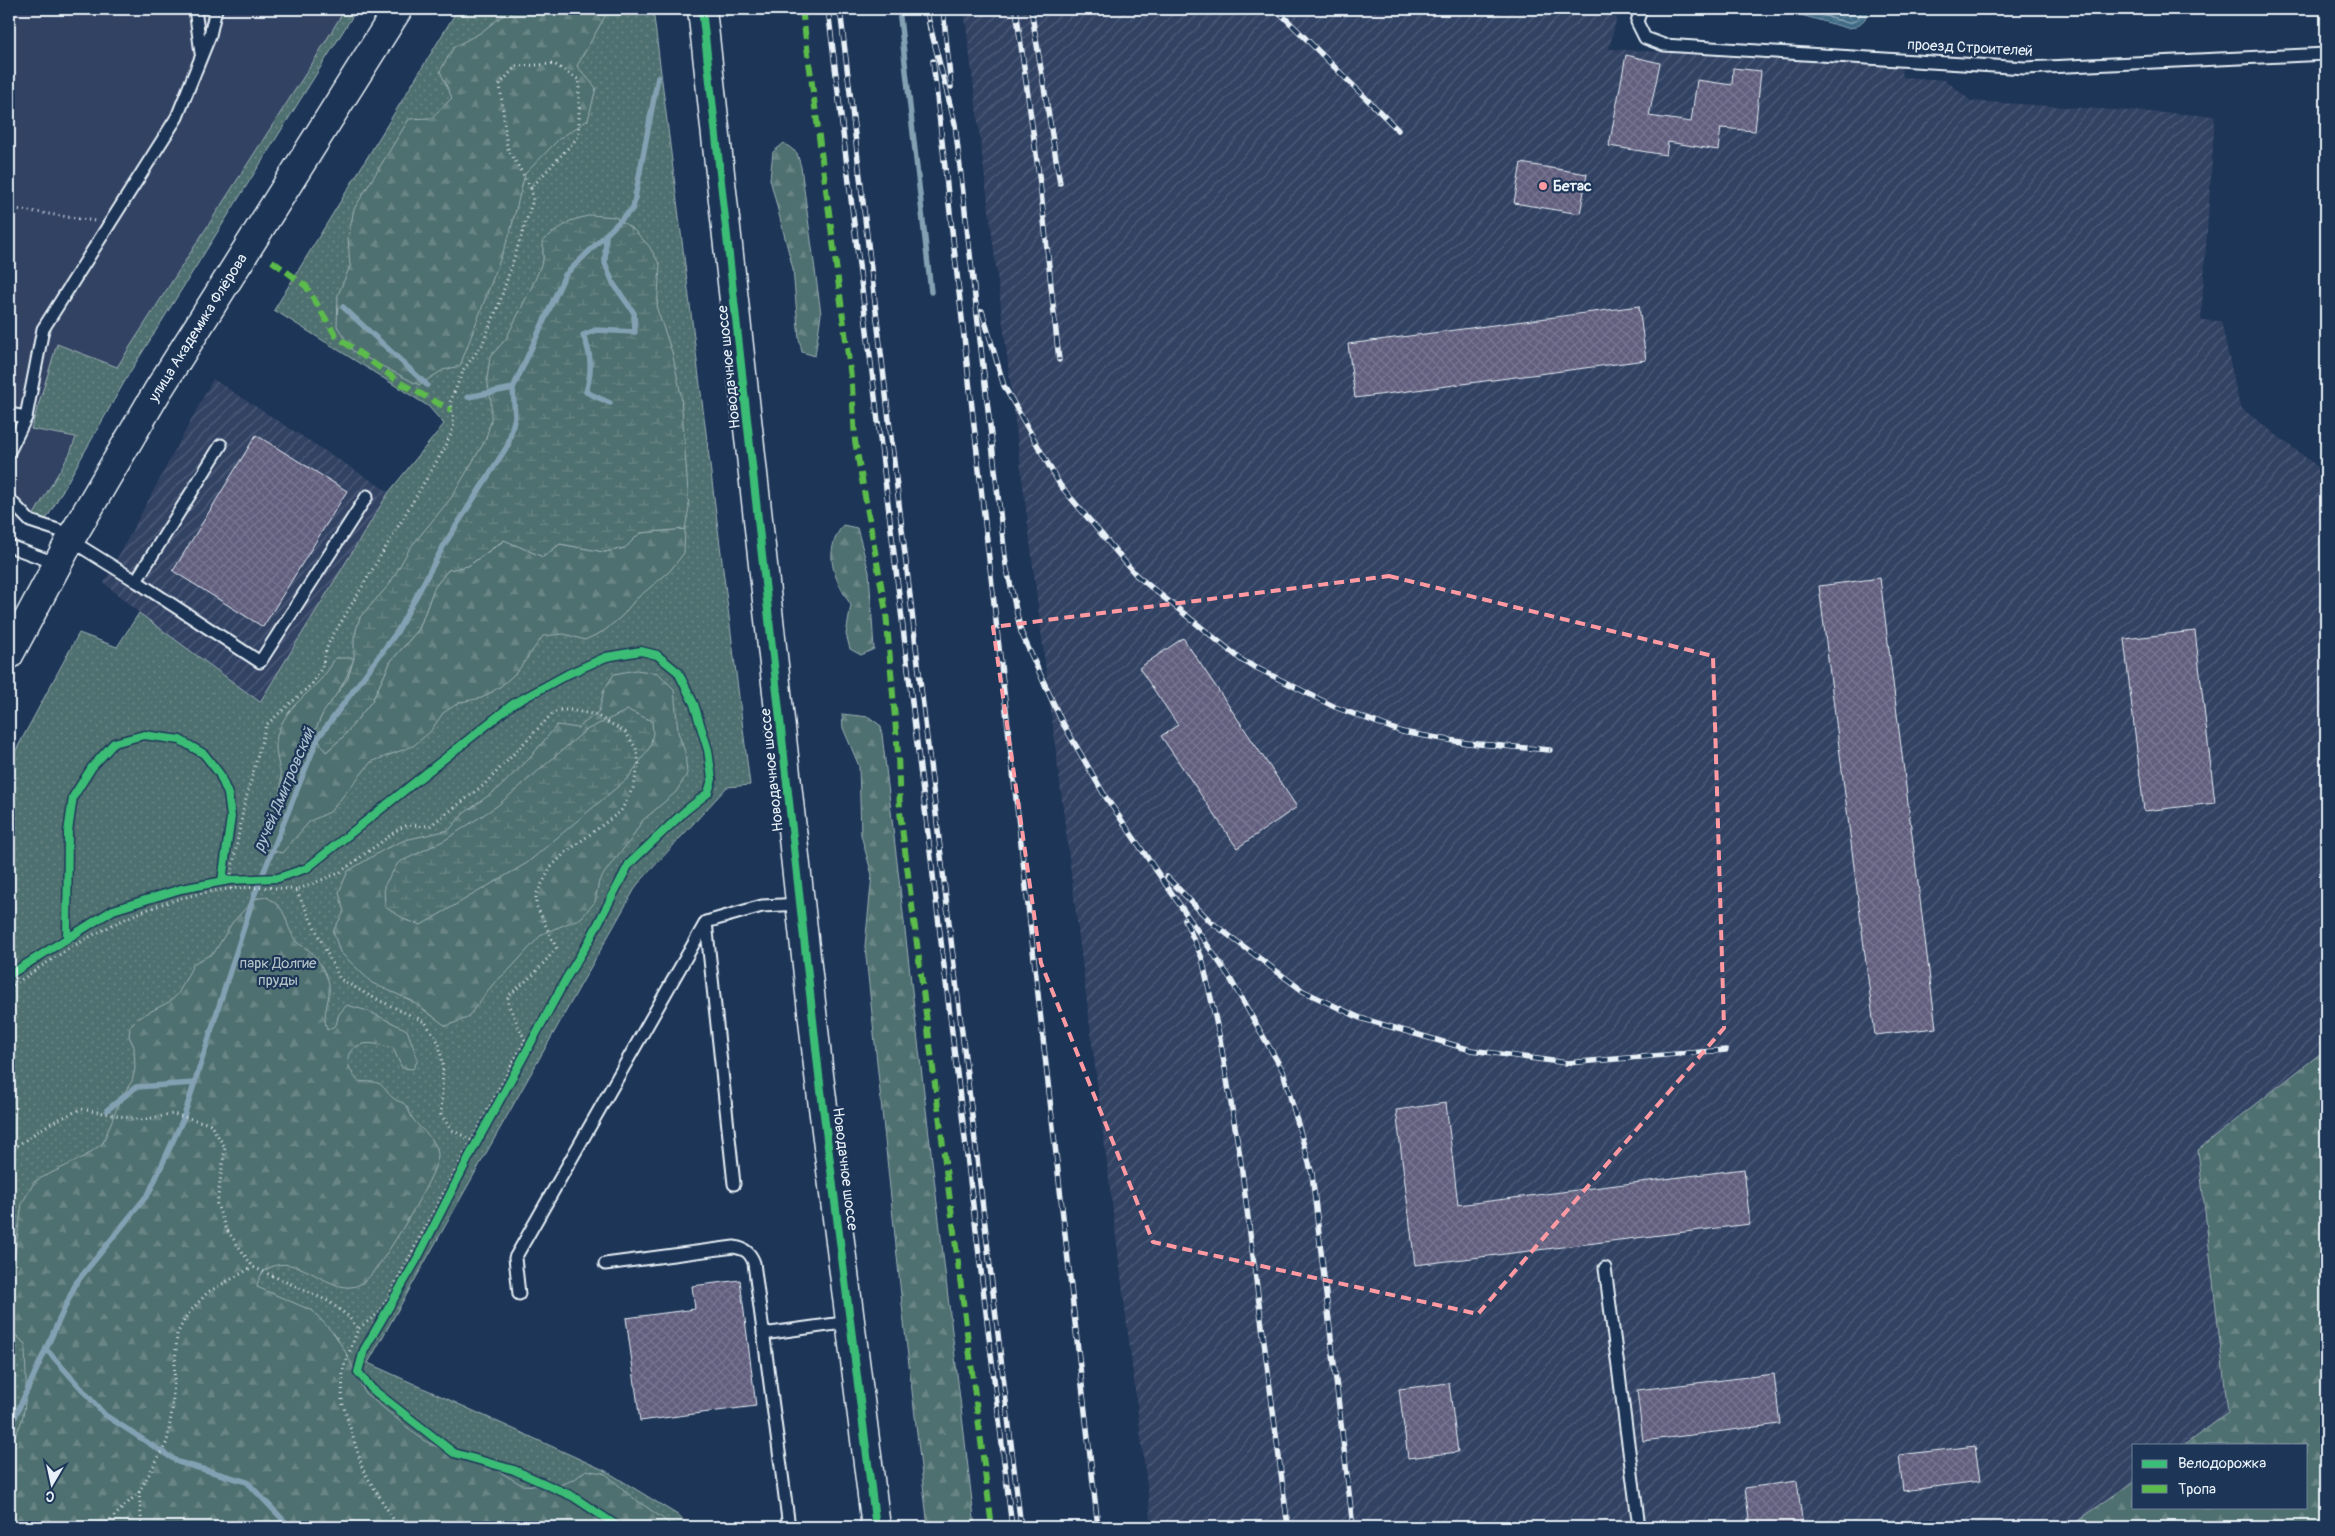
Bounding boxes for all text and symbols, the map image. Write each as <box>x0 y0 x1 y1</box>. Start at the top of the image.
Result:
street label: проезд Строителей <box>1907 35 2033 61</box>
place label: Бетас <box>1553 177 1592 196</box>
marker: Бетас <box>1537 180 1549 192</box>
street label: улица Академика Флёрова <box>143 250 251 406</box>
street label: Новодачное шоссе <box>713 304 745 430</box>
street label: Новодачное шоссе <box>756 707 788 833</box>
water label: ручей Дмитровский <box>249 724 320 855</box>
park label: парк Долгие пруды <box>240 954 317 990</box>
street label: Новодачное шоссе <box>828 1106 862 1232</box>
legend <box>2132 1444 2308 1508</box>
text: Велодорожка <box>2178 1454 2266 1473</box>
north arrow <box>28 1458 78 1508</box>
text: Тропа <box>2178 1480 2216 1499</box>
text: С <box>44 1487 56 1505</box>

